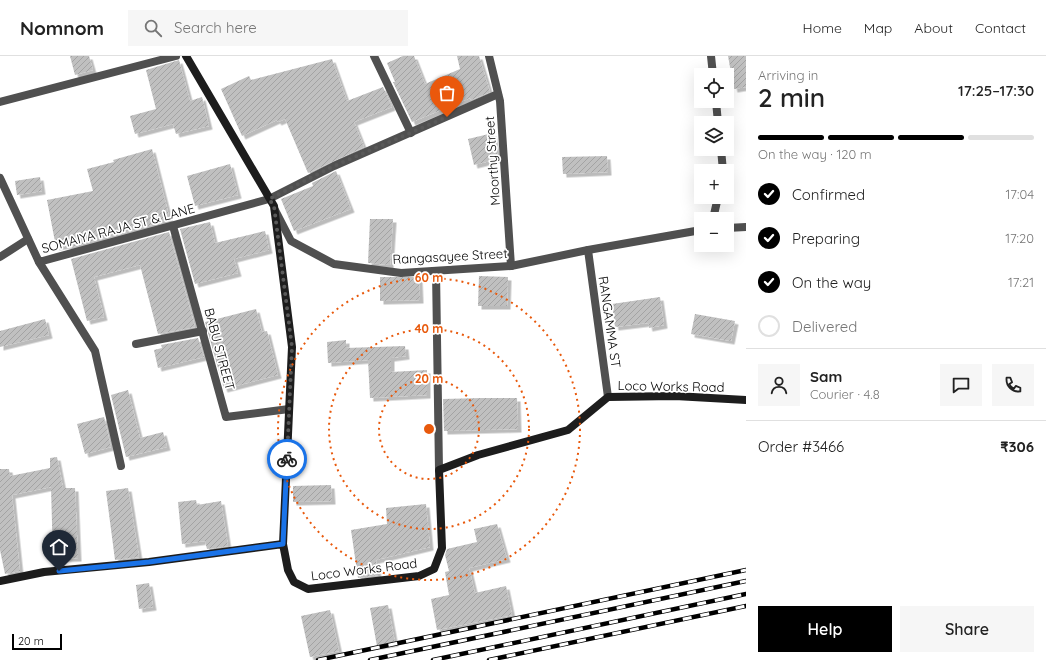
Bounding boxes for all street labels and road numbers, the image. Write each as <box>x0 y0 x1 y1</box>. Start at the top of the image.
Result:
street label: Moorthy Street <box>481 116 503 206</box>
street label: SOMAIYA RAJA ST & LANE <box>40 200 196 256</box>
street label: Rangasayee Street <box>392 245 508 267</box>
street label: RANGAMMA ST <box>596 275 624 369</box>
street label: BABU STREET <box>201 306 239 392</box>
street label: Loco Works Road <box>617 377 725 395</box>
street label: Loco Works Road <box>310 555 418 583</box>

